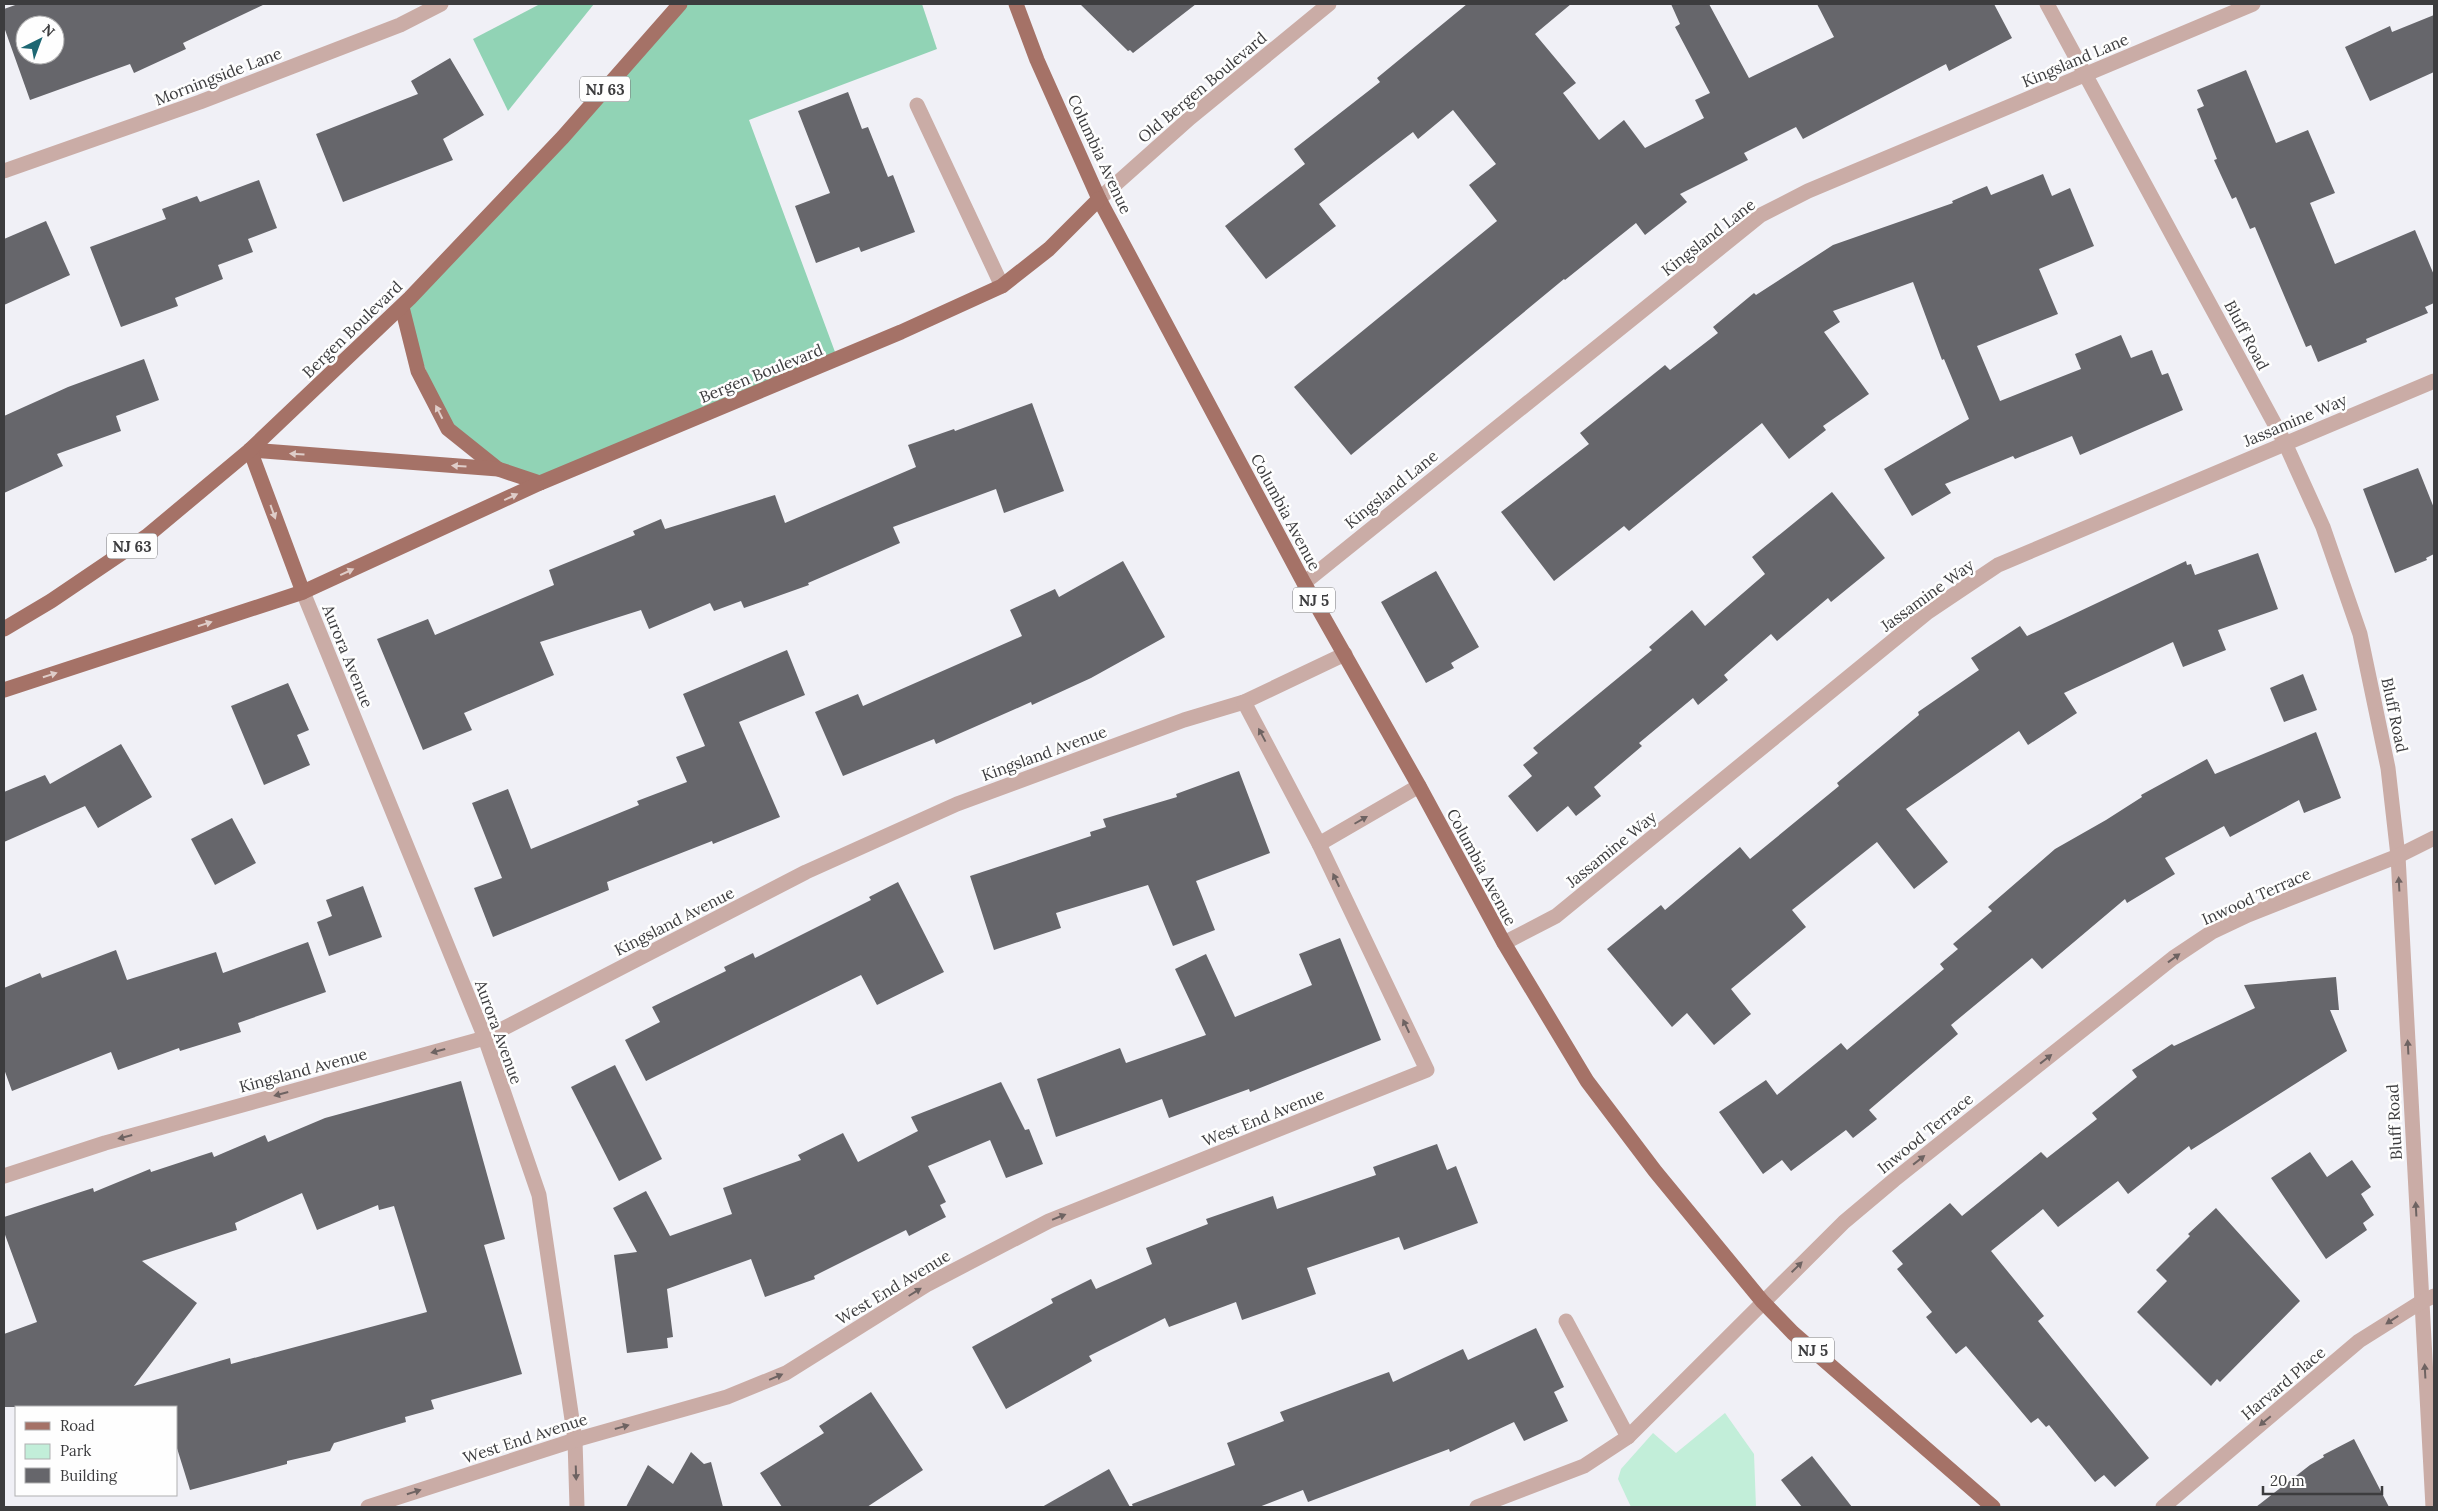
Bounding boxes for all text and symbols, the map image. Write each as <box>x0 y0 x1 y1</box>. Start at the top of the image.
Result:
north arrow <box>15 15 65 65</box>
text: N <box>39 20 59 41</box>
street label: Old Bergen Boulevard <box>1134 27 1271 147</box>
street label: Kingsland Lane <box>2019 28 2132 91</box>
street label: Morningside Lane <box>152 42 285 109</box>
road number: NJ 63 <box>580 76 630 102</box>
street label: Columbia Avenue <box>1064 91 1137 217</box>
street label: Kingsland Lane <box>1657 194 1759 280</box>
street label: Bergen Boulevard <box>298 276 406 382</box>
street label: Bluff Road <box>2220 297 2274 374</box>
street label: Bergen Boulevard <box>696 339 826 407</box>
street label: Jassamine Way <box>2239 389 2350 451</box>
one-way arrow <box>435 404 443 419</box>
street label: Kingsland Lane <box>1341 445 1442 533</box>
one-way arrow <box>289 449 305 457</box>
street label: Columbia Avenue <box>1247 450 1325 574</box>
one-way arrow <box>451 462 467 470</box>
one-way arrow <box>504 492 518 500</box>
one-way arrow <box>269 505 277 520</box>
road number: NJ 63 <box>107 534 157 558</box>
street label: Jassamine Way <box>1876 554 1978 636</box>
one-way arrow <box>340 568 354 576</box>
road number: NJ 5 <box>1293 588 1335 612</box>
street label: Aurora Avenue <box>318 601 378 711</box>
one-way arrow <box>197 620 212 628</box>
one-way arrow <box>43 671 58 679</box>
street label: Bluff Road <box>2377 676 2413 755</box>
street label: Kingsland Avenue <box>979 721 1110 785</box>
one-way arrow <box>1258 728 1266 743</box>
street label: Columbia Avenue <box>1443 805 1521 929</box>
street label: Jassamine Way <box>1561 806 1661 892</box>
one-way arrow <box>1355 815 1368 824</box>
street label: Inwood Terrace <box>2198 863 2314 929</box>
one-way arrow <box>1332 873 1340 887</box>
one-way arrow <box>2395 876 2403 892</box>
street label: Kingsland Avenue <box>611 882 738 960</box>
one-way arrow <box>2167 953 2181 963</box>
street label: Aurora Avenue <box>471 976 527 1087</box>
one-way arrow <box>1402 1019 1410 1034</box>
one-way arrow <box>2403 1038 2411 1054</box>
street label: Kingsland Avenue <box>237 1043 370 1097</box>
one-way arrow <box>430 1047 445 1055</box>
one-way arrow <box>2040 1054 2053 1064</box>
street label: West End Avenue <box>1199 1083 1327 1151</box>
street label: Bluff Road <box>2382 1083 2406 1160</box>
street label: Inwood Terrace <box>1873 1088 1977 1178</box>
one-way arrow <box>274 1090 289 1098</box>
one-way arrow <box>117 1134 132 1142</box>
one-way arrow <box>1912 1154 1925 1165</box>
one-way arrow <box>2411 1201 2419 1217</box>
one-way arrow <box>1052 1213 1066 1221</box>
street label: West End Avenue <box>832 1245 954 1329</box>
one-way arrow <box>1791 1262 1803 1274</box>
one-way arrow <box>908 1288 921 1297</box>
one-way arrow <box>2386 1316 2399 1325</box>
road number: NJ 5 <box>1792 1338 1834 1362</box>
street label: Harvard Place <box>2237 1342 2329 1424</box>
one-way arrow <box>2420 1363 2428 1379</box>
one-way arrow <box>769 1373 784 1381</box>
legend <box>15 1406 178 1496</box>
street label: West End Avenue <box>460 1408 590 1468</box>
one-way arrow <box>2259 1415 2271 1426</box>
text: Road <box>60 1416 95 1435</box>
one-way arrow <box>614 1422 629 1430</box>
text: Park <box>60 1441 91 1460</box>
scale bar <box>2263 1464 2382 1496</box>
text: Building <box>60 1466 118 1485</box>
one-way arrow <box>572 1466 580 1482</box>
text: 20 m <box>2270 1471 2305 1490</box>
one-way arrow <box>407 1488 422 1495</box>

